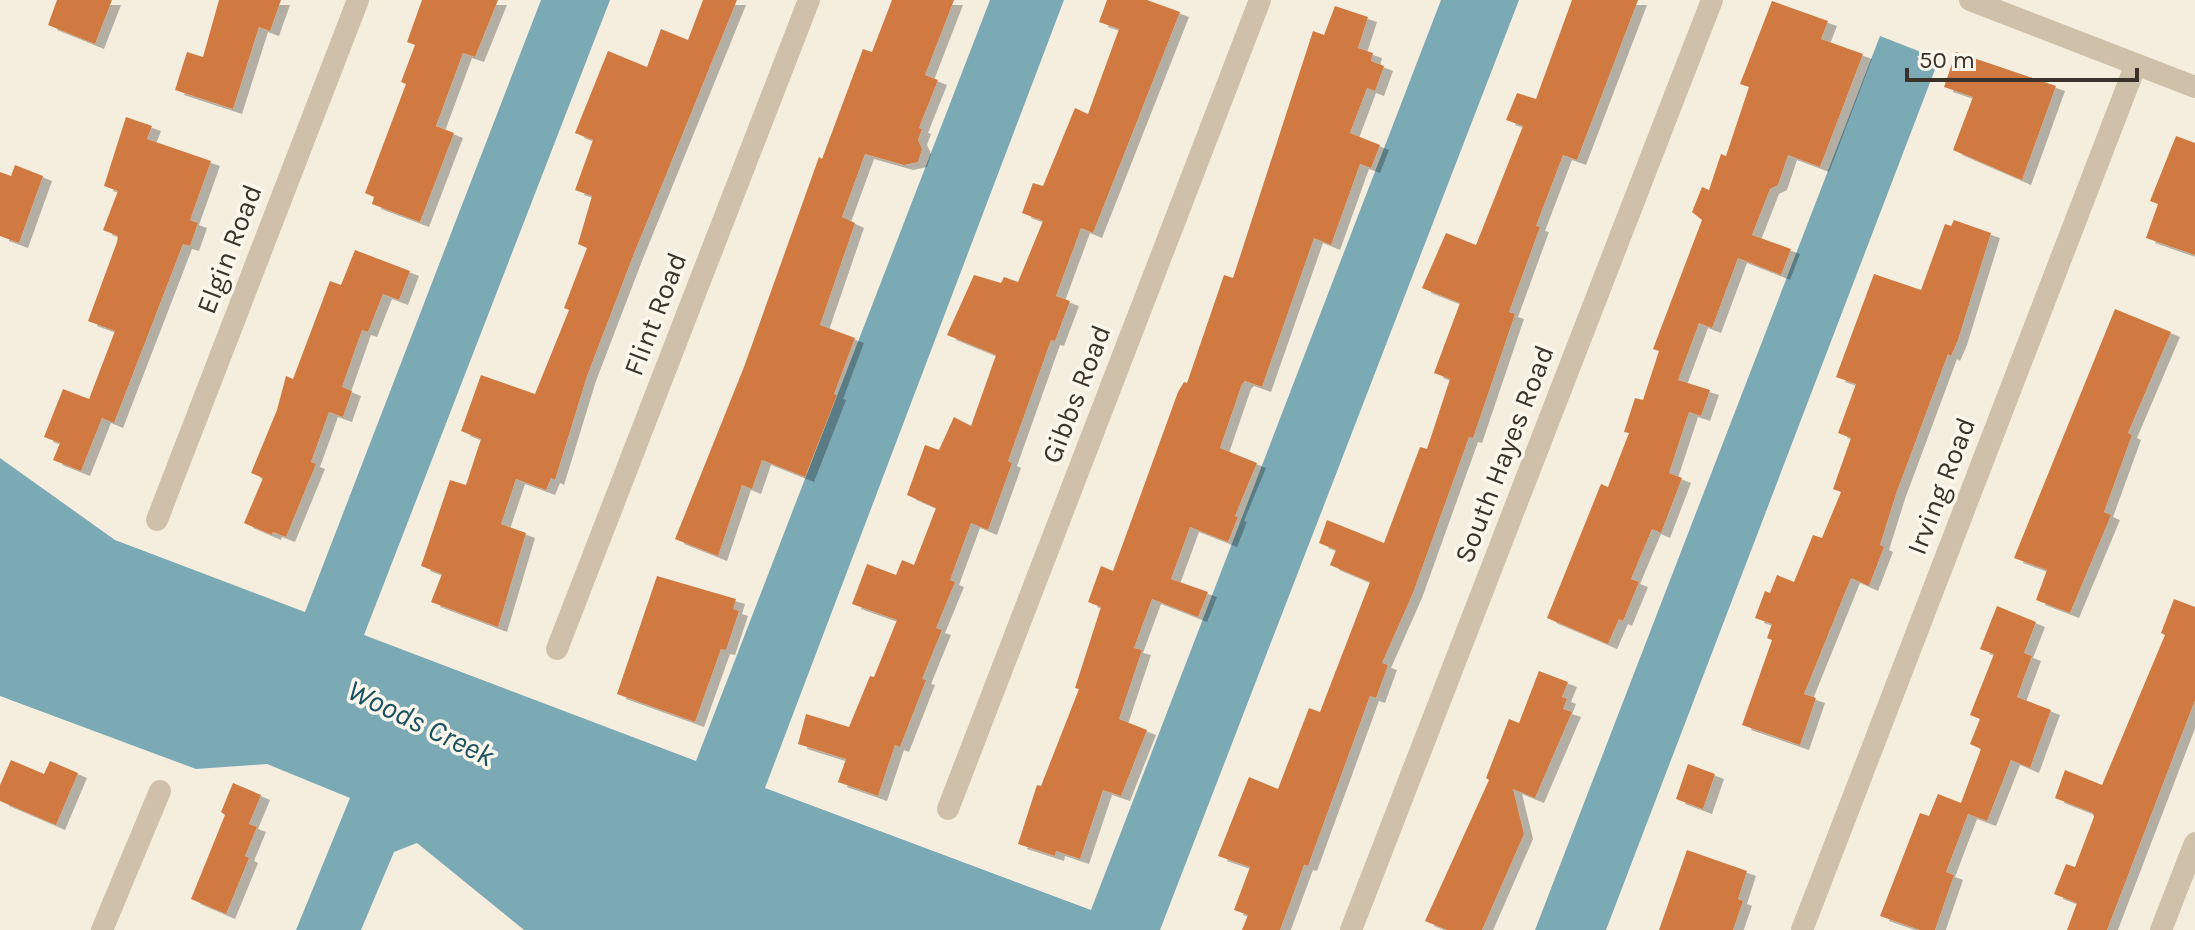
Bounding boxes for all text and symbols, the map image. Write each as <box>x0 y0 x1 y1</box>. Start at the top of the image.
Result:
scale bar <box>1907 32 2137 82</box>
text: 50 m <box>1919 46 1975 74</box>
street label: Elgin Road <box>189 180 269 318</box>
street label: Flint Road <box>616 248 694 380</box>
street label: Gibbs Road <box>1035 320 1117 468</box>
street label: South Hayes Road <box>1447 340 1561 568</box>
street label: Irving Road <box>1900 413 1982 559</box>
water label: Woods Creek <box>342 672 501 774</box>

